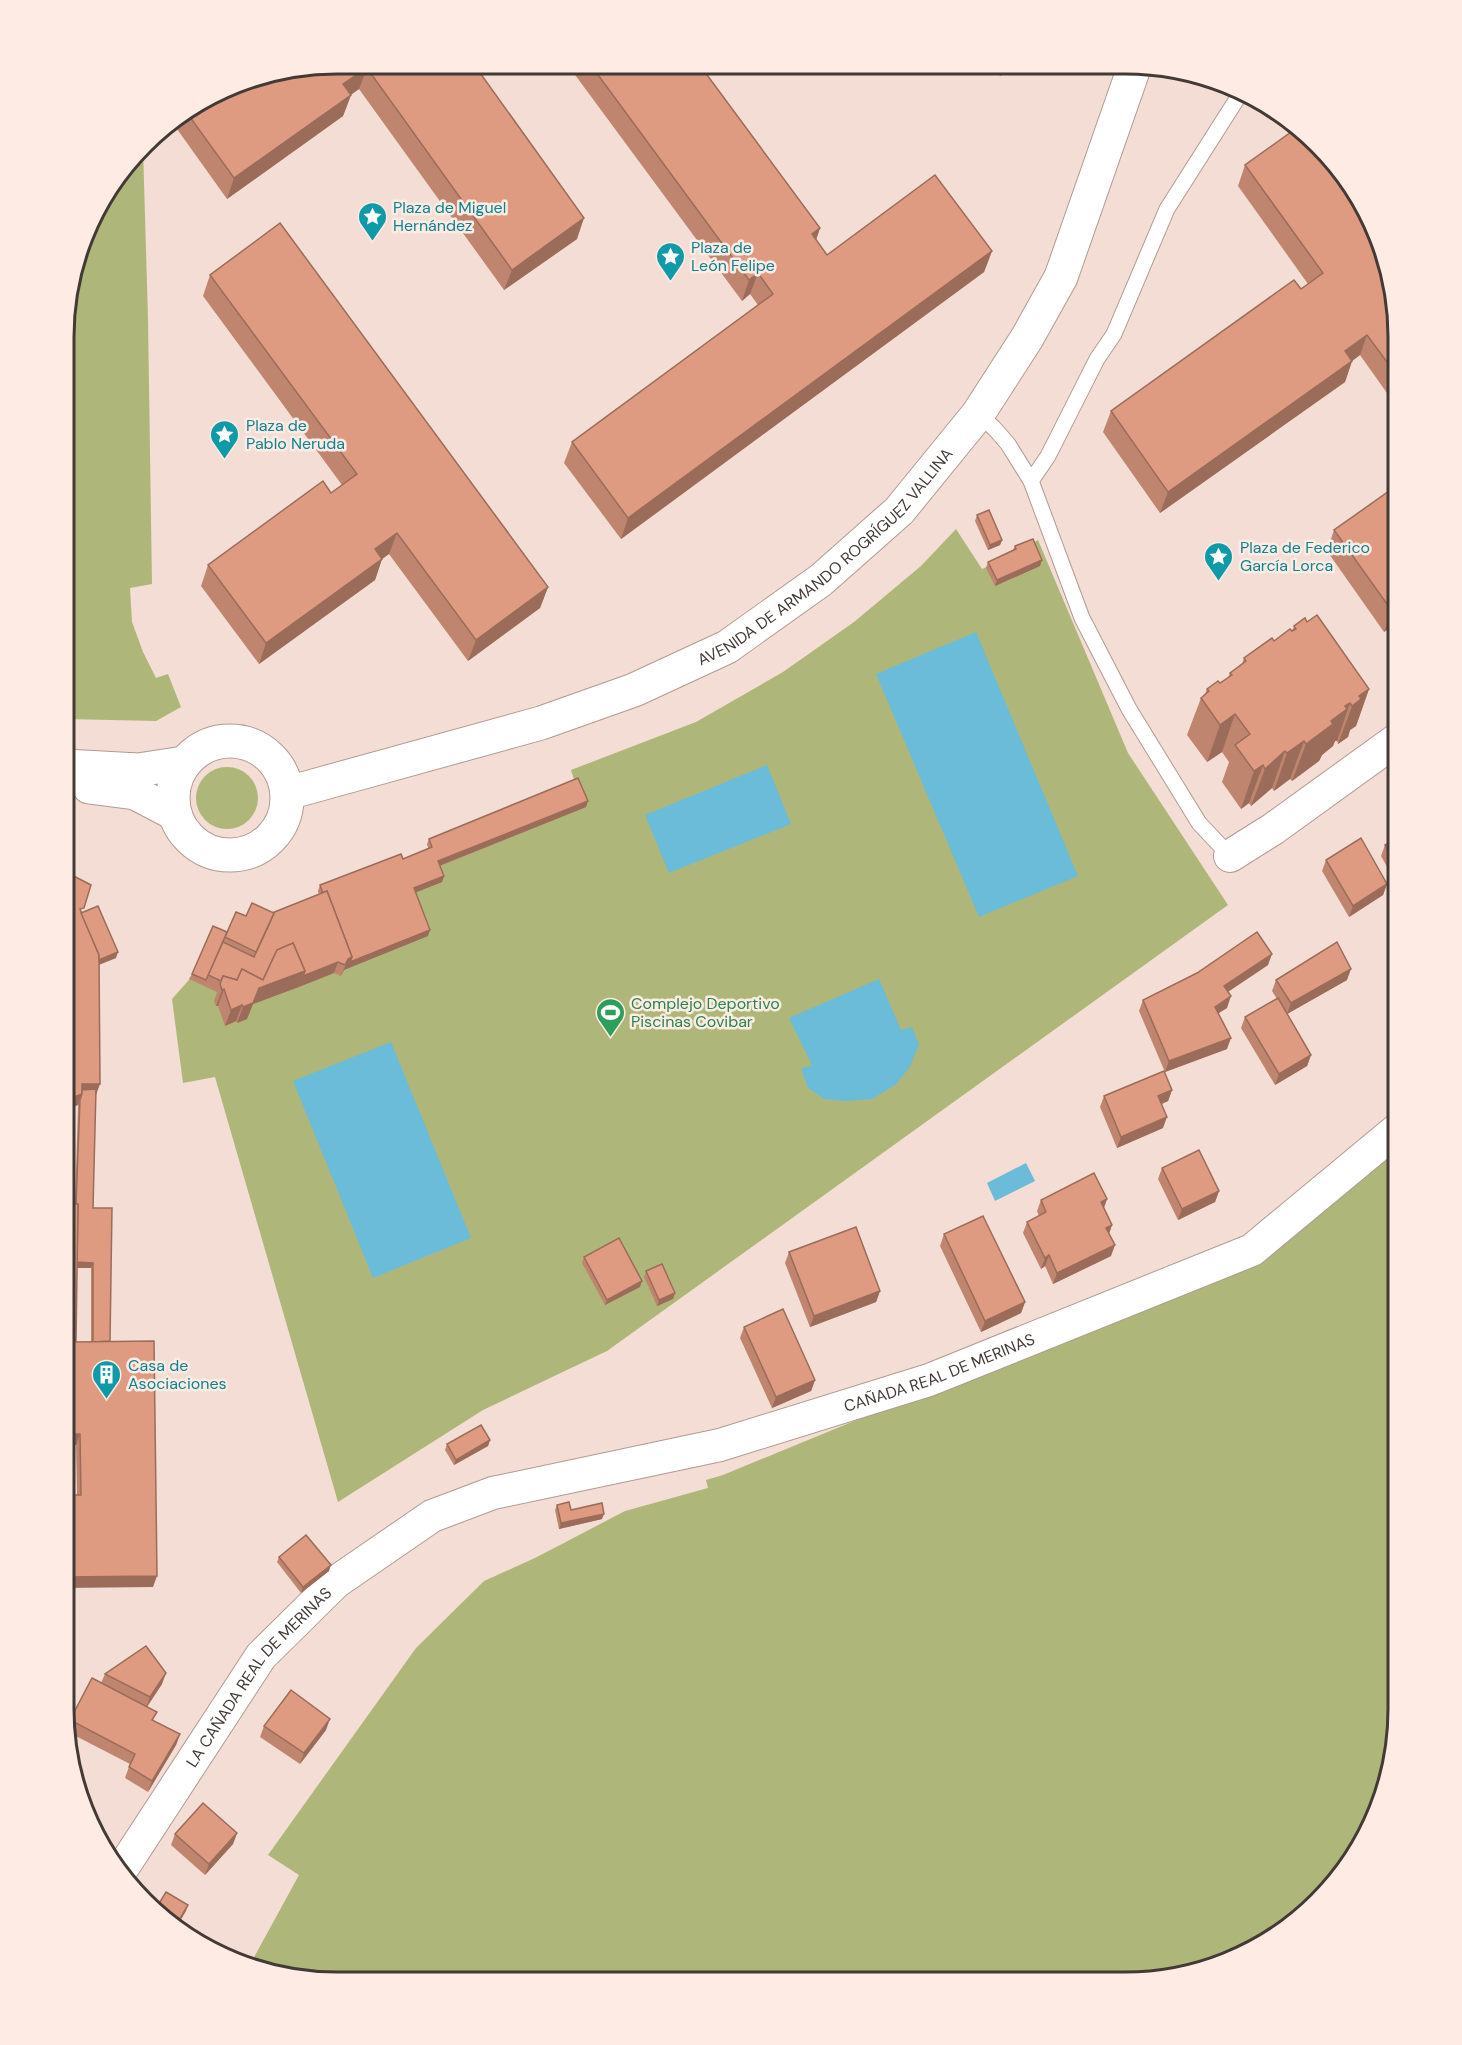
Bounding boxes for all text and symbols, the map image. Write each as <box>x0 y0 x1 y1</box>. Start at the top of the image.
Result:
place label: Plaza de Miguel Hernández <box>393 197 506 236</box>
place icon: Plaza de Miguel Hernández <box>356 200 388 242</box>
place label: Plaza de León Felipe <box>691 237 775 276</box>
place icon: Plaza de León Felipe <box>654 240 686 282</box>
place label: Plaza de Pablo Neruda <box>246 415 345 454</box>
place icon: Plaza de Pablo Neruda <box>209 418 241 460</box>
street label: AVENIDA DE ARMANDO ROGRÍGUEZ VALLINA <box>694 443 957 670</box>
place label: Plaza de Federico García Lorca <box>1240 537 1370 576</box>
place icon: Plaza de Federico García Lorca <box>1203 540 1235 582</box>
place label: Complejo Deportivo Piscinas Covibar <box>631 993 780 1032</box>
sports icon: Complejo Deportivo Piscinas Covibar <box>594 996 626 1038</box>
street label: CAÑADA REAL DE MERINAS <box>841 1328 1038 1416</box>
place label: Casa de Asociaciones <box>128 1355 227 1394</box>
building icon: Casa de Asociaciones <box>91 1358 123 1400</box>
street label: LA CAÑADA REAL DE MERINAS <box>181 1582 336 1771</box>

